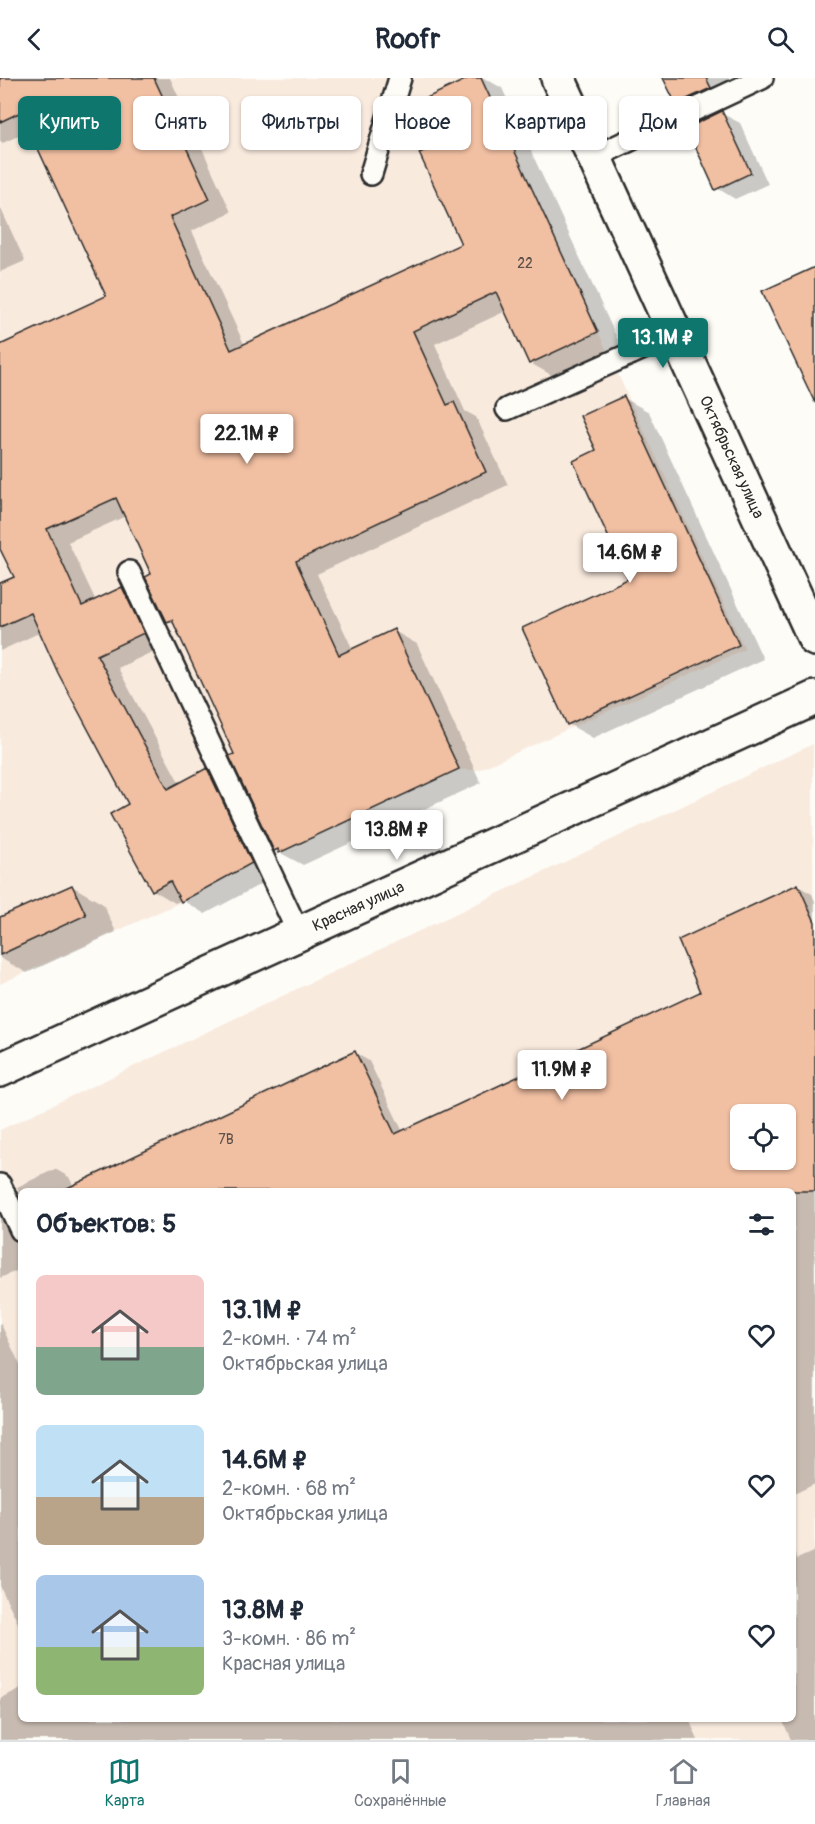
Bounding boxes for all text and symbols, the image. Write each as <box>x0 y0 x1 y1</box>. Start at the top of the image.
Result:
icon: back <box>18 23 51 56</box>
text: Roofr <box>375 23 440 56</box>
icon: search <box>764 23 797 56</box>
chip: Купить <box>18 96 121 150</box>
chip: Снять <box>133 96 229 150</box>
chip: Фильтры <box>241 96 361 150</box>
chip: Новое <box>373 96 471 150</box>
chip: Квартира <box>483 96 607 150</box>
chip: Дом <box>619 96 699 150</box>
house number: 22 <box>517 255 533 272</box>
pin: 13.1M ₽ <box>608 318 718 369</box>
text: 13.1M ₽ <box>632 325 694 350</box>
street label: Октябрьская улица <box>695 393 768 522</box>
pin: 22.1M ₽ <box>192 414 302 465</box>
text: 22.1M ₽ <box>214 421 280 446</box>
pin: 14.6M ₽ <box>575 533 685 584</box>
text: 14.6M ₽ <box>597 540 663 565</box>
pin: 13.8M ₽ <box>342 810 452 861</box>
text: 13.8M ₽ <box>365 817 429 842</box>
street label: Красная улица <box>309 877 407 936</box>
pin: 11.9M ₽ <box>507 1050 617 1101</box>
text: 11.9M ₽ <box>531 1057 593 1082</box>
map controls <box>730 1104 796 1170</box>
button: locate <box>730 1104 796 1170</box>
house number: 7В <box>218 1131 234 1148</box>
text: Объектов: 5 <box>36 1208 176 1240</box>
icon: filters <box>745 1208 778 1241</box>
text: 13.1M ₽ <box>222 1294 303 1326</box>
icon: home <box>84 1299 156 1371</box>
icon: heart <box>745 1319 778 1352</box>
text: 2-комн. · 74 m² <box>222 1326 357 1351</box>
text: Октябрьская улица <box>222 1351 388 1376</box>
text: 14.6M ₽ <box>222 1444 308 1476</box>
icon: home <box>84 1449 156 1521</box>
icon: heart <box>745 1469 778 1502</box>
text: 2-комн. · 68 m² <box>222 1476 356 1501</box>
text: Октябрьская улица <box>222 1501 388 1526</box>
text: 13.8M ₽ <box>222 1594 305 1626</box>
icon: home <box>84 1599 156 1671</box>
icon: heart <box>745 1619 778 1652</box>
text: 3-комн. · 86 m² <box>222 1626 356 1651</box>
text: Красная улица <box>222 1651 345 1676</box>
tab: Карта <box>105 1755 144 1811</box>
tab: Сохранённые <box>354 1755 446 1811</box>
tab: Главная <box>656 1755 710 1811</box>

